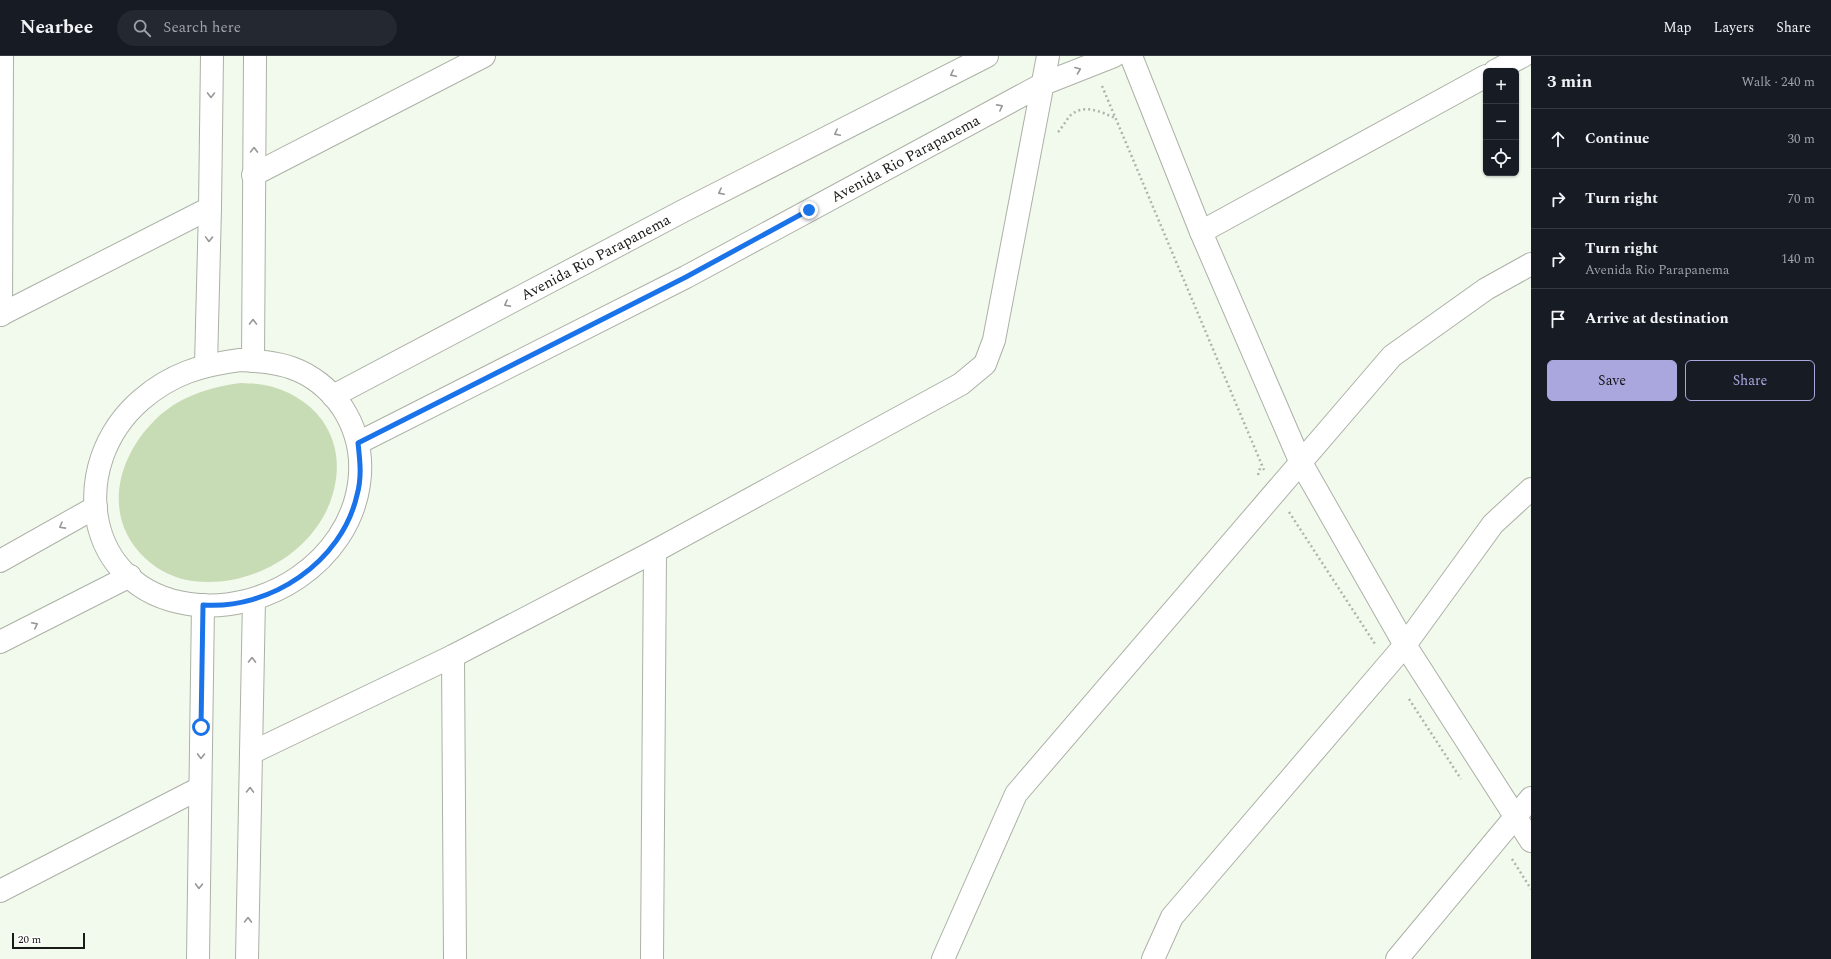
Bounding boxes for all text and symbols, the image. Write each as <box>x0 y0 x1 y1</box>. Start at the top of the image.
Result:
search box <box>117 10 397 46</box>
text: Nearbee <box>20 13 93 42</box>
text: Search here <box>163 16 241 39</box>
icon: search <box>131 17 153 39</box>
text: Map <box>1663 17 1692 38</box>
text: Layers <box>1714 17 1754 38</box>
text: Share <box>1776 17 1811 38</box>
one-way arrow <box>1075 67 1082 75</box>
map controls <box>1483 68 1519 176</box>
button: + <box>1483 68 1519 104</box>
one-way arrow <box>949 69 957 77</box>
text: 3 min <box>1547 69 1592 95</box>
text: Walk · 240 m <box>1741 72 1815 92</box>
one-way arrow <box>207 92 215 98</box>
one-way arrow <box>996 104 1004 111</box>
button: − <box>1483 104 1519 140</box>
street label: Avenida Rio Parapanema <box>827 108 985 208</box>
text: Continue <box>1585 127 1650 150</box>
one-way arrow <box>834 128 841 135</box>
icon: ahead <box>1547 128 1569 150</box>
text: 30 m <box>1788 129 1815 149</box>
button: locate <box>1483 140 1519 176</box>
one-way arrow <box>250 147 258 153</box>
one-way arrow <box>718 187 725 194</box>
text: Turn right <box>1585 187 1658 210</box>
icon: right <box>1547 188 1569 210</box>
text: 70 m <box>1788 189 1815 209</box>
route end <box>800 201 818 219</box>
street label: Avenida Rio Parapanema <box>517 208 675 306</box>
one-way arrow <box>205 236 214 242</box>
text: Turn right <box>1585 237 1658 260</box>
icon: right <box>1547 248 1569 270</box>
text: 140 m <box>1781 249 1815 269</box>
text: Avenida Rio Parapanema <box>1585 260 1729 280</box>
one-way arrow <box>503 299 511 307</box>
text: Arrive at destination <box>1585 307 1729 330</box>
icon: arrive <box>1547 308 1569 330</box>
one-way arrow <box>249 319 257 325</box>
button: Save <box>1547 360 1677 401</box>
button: Share <box>1685 360 1815 401</box>
one-way arrow <box>59 522 66 529</box>
one-way arrow <box>31 622 38 630</box>
one-way arrow <box>248 657 257 663</box>
route start <box>192 718 210 736</box>
one-way arrow <box>196 753 205 759</box>
one-way arrow <box>246 787 254 793</box>
one-way arrow <box>195 883 203 889</box>
one-way arrow <box>244 917 252 923</box>
scale bar <box>12 931 85 950</box>
text: 20 m <box>18 931 41 948</box>

